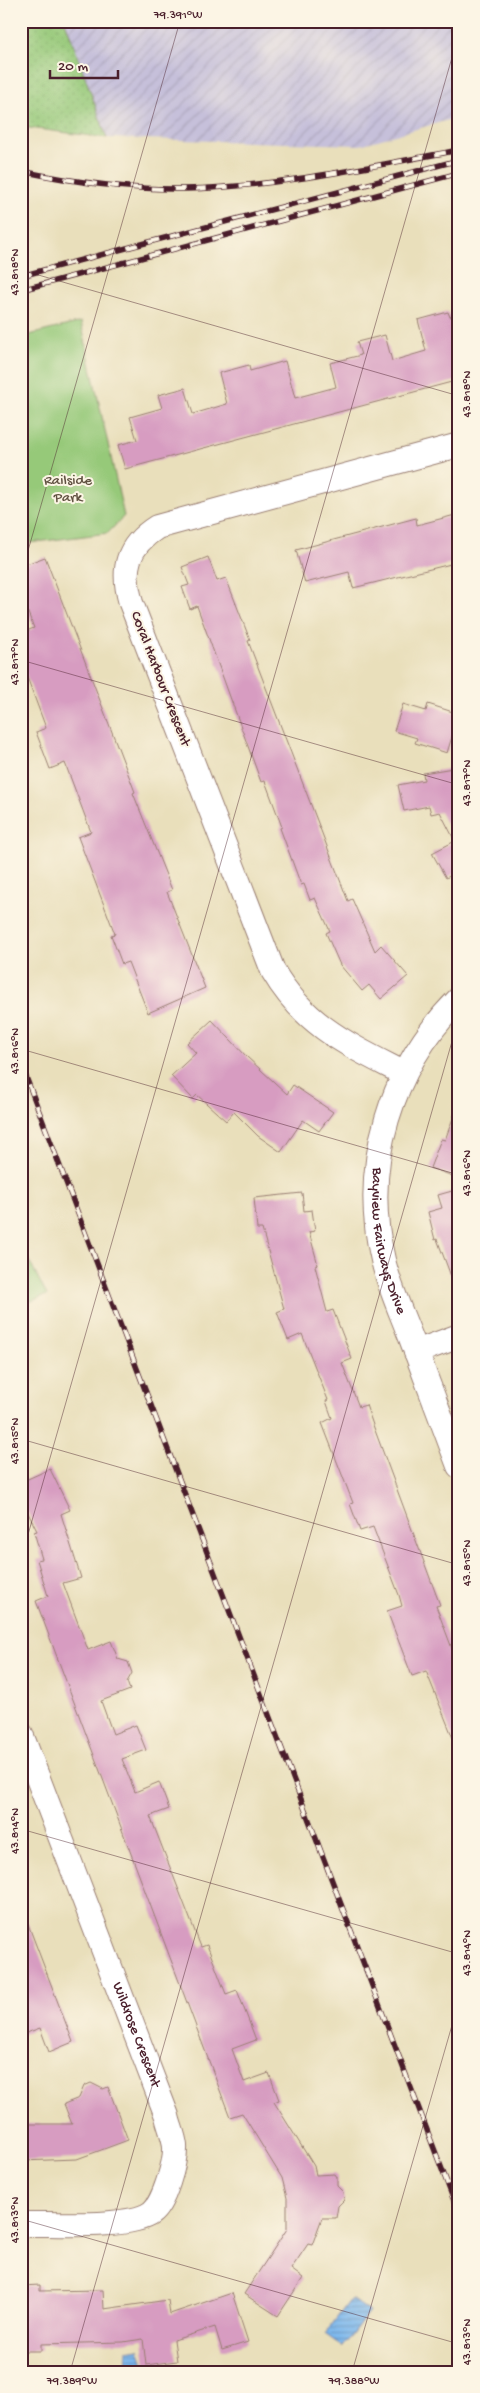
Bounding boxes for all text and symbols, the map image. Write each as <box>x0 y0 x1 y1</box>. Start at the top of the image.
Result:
text: 79.391°W <box>153 9 202 23</box>
scale bar <box>50 48 118 80</box>
text: 20 m <box>58 58 88 76</box>
text: 43.818°N <box>9 248 23 295</box>
text: 43.818°N <box>461 370 475 417</box>
park label: Railside Park <box>44 472 92 507</box>
street label: Coral Harbour Crescent <box>126 609 195 751</box>
text: 43.817°N <box>9 639 23 685</box>
text: 43.817°N <box>461 760 475 806</box>
text: 43.816°N <box>9 1028 23 1074</box>
text: 43.816°N <box>461 1150 475 1196</box>
street label: Bayview Fairways Drive <box>366 1166 410 1317</box>
text: 43.815°N <box>9 1418 23 1464</box>
text: 43.815°N <box>461 1540 475 1586</box>
text: 43.814°N <box>9 1808 23 1854</box>
text: 43.814°N <box>461 1930 475 1976</box>
street label: Wildrose Crescent <box>108 1980 165 2092</box>
text: 43.813°N <box>9 2197 23 2243</box>
text: 43.813°N <box>461 2319 475 2365</box>
text: 79.389°W <box>46 2375 97 2389</box>
text: 79.388°W <box>328 2375 380 2389</box>

